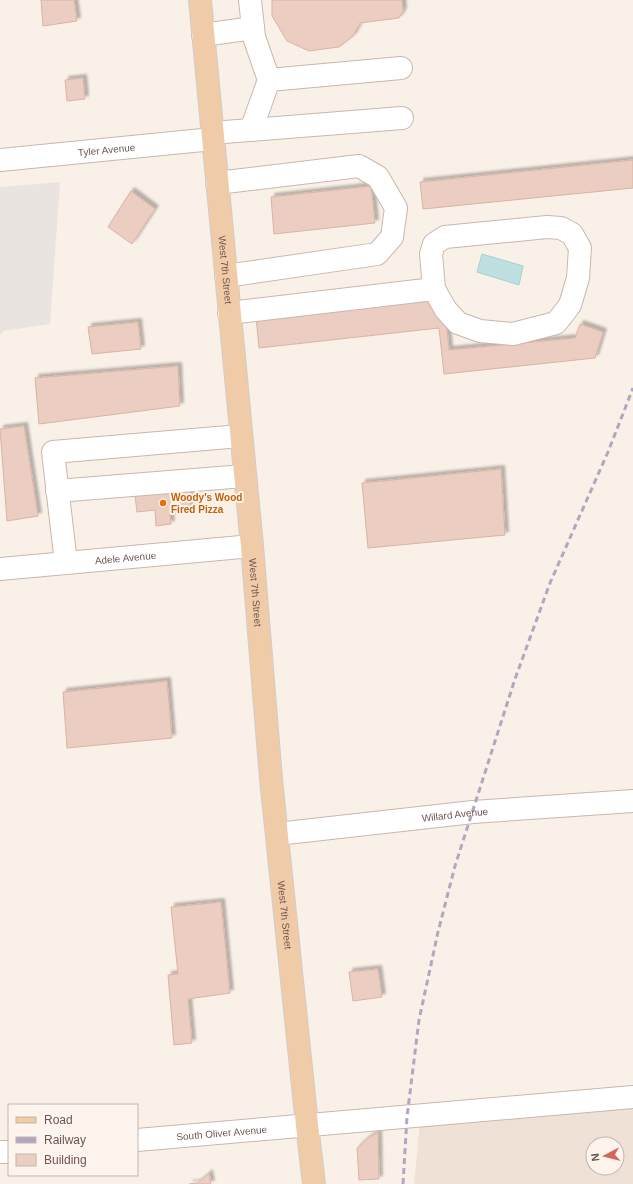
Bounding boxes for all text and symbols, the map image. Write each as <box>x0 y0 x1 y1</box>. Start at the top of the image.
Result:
street label: Tyler Avenue <box>77 141 136 158</box>
street label: West 7th Street <box>217 235 234 305</box>
place label: Woody's Wood Fired Pizza <box>171 492 242 515</box>
marker: Woody's Wood Fired Pizza <box>158 498 168 508</box>
street label: Adele Avenue <box>94 549 157 566</box>
street label: West 7th Street <box>248 558 264 627</box>
street label: Willard Avenue <box>421 805 489 823</box>
street label: West 7th Street <box>276 880 294 950</box>
legend <box>8 1104 138 1176</box>
text: Road <box>44 1113 73 1127</box>
street label: South Oliver Avenue <box>176 1123 268 1142</box>
text: Railway <box>44 1133 86 1147</box>
north arrow <box>585 1136 625 1176</box>
text: N <box>589 1152 602 1162</box>
text: Building <box>44 1153 87 1167</box>

